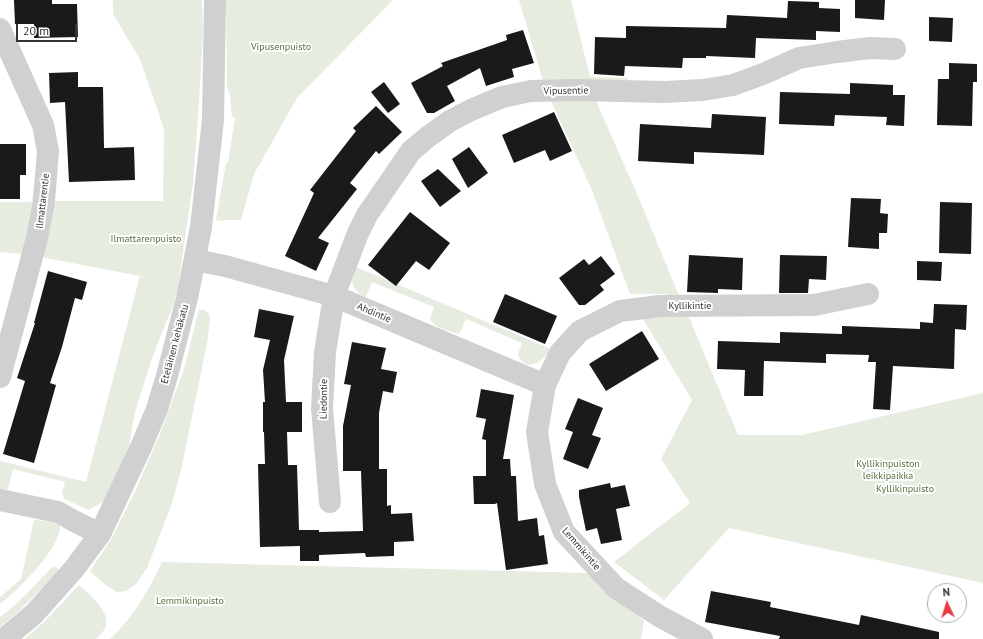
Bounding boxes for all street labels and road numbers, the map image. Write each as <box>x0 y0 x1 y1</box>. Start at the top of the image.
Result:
street label: Vipusentie <box>543 85 589 97</box>
street label: Ilmattarentie <box>34 173 52 229</box>
street label: Ahdintie <box>355 300 393 326</box>
street label: Kyllikintie <box>669 300 711 312</box>
street label: Eteläinen kehäkatu <box>159 303 191 385</box>
street label: Liedontie <box>318 379 330 419</box>
street label: Lemmikintie <box>559 525 603 573</box>

